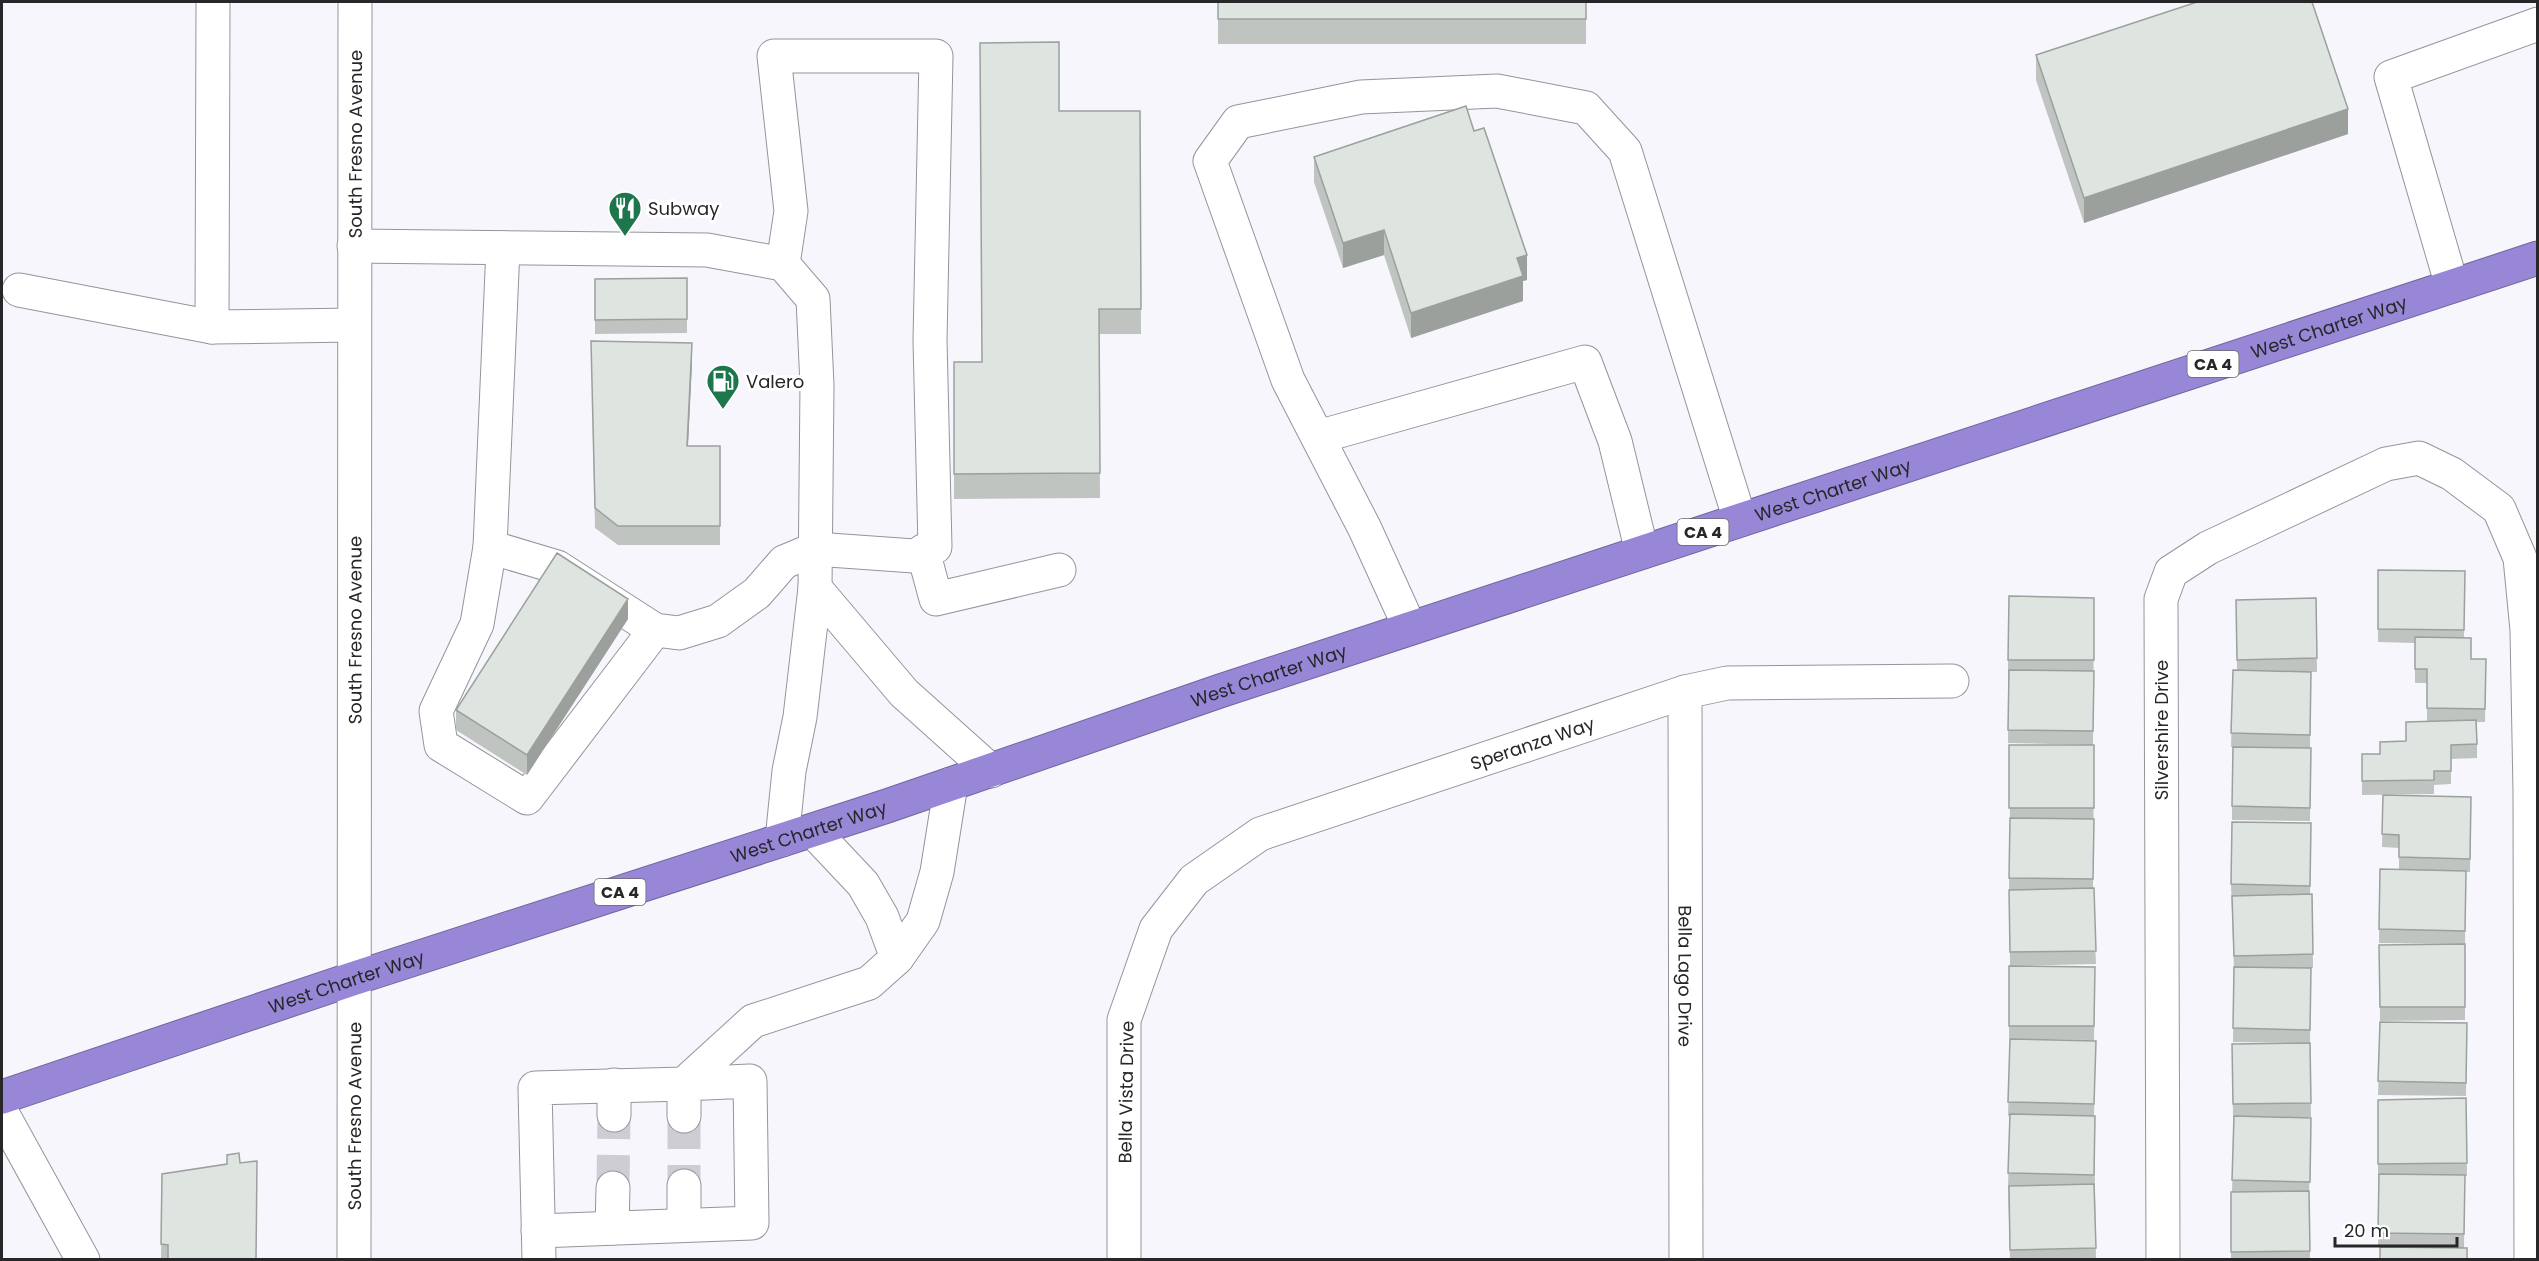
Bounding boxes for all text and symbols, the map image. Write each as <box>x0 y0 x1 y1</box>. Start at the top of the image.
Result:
street label: South Fresno Avenue <box>342 50 367 238</box>
restaurant icon: Subway <box>607 190 643 237</box>
place label: Subway <box>648 196 719 221</box>
street label: West Charter Way <box>2247 289 2410 364</box>
road number: CA 4 <box>2188 351 2238 377</box>
fuel station icon: Valero <box>705 363 741 410</box>
place label: Valero <box>746 369 804 394</box>
street label: West Charter Way <box>1752 452 1914 527</box>
road number: CA 4 <box>1678 519 1728 545</box>
street label: South Fresno Avenue <box>342 536 367 724</box>
street label: West Charter Way <box>1187 638 1350 713</box>
street label: Silvershire Drive <box>2149 660 2174 800</box>
street label: Speranza Way <box>1467 711 1598 775</box>
street label: West Charter Way <box>727 794 890 868</box>
road number: CA 4 <box>594 879 646 905</box>
street label: Bella Lago Drive <box>1673 905 1698 1047</box>
street label: West Charter Way <box>265 944 427 1019</box>
street label: Bella Vista Drive <box>1112 1020 1140 1164</box>
street label: South Fresno Avenue <box>342 1022 367 1210</box>
scale bar <box>2335 1210 2456 1248</box>
text: 20 m <box>2344 1218 2389 1243</box>

